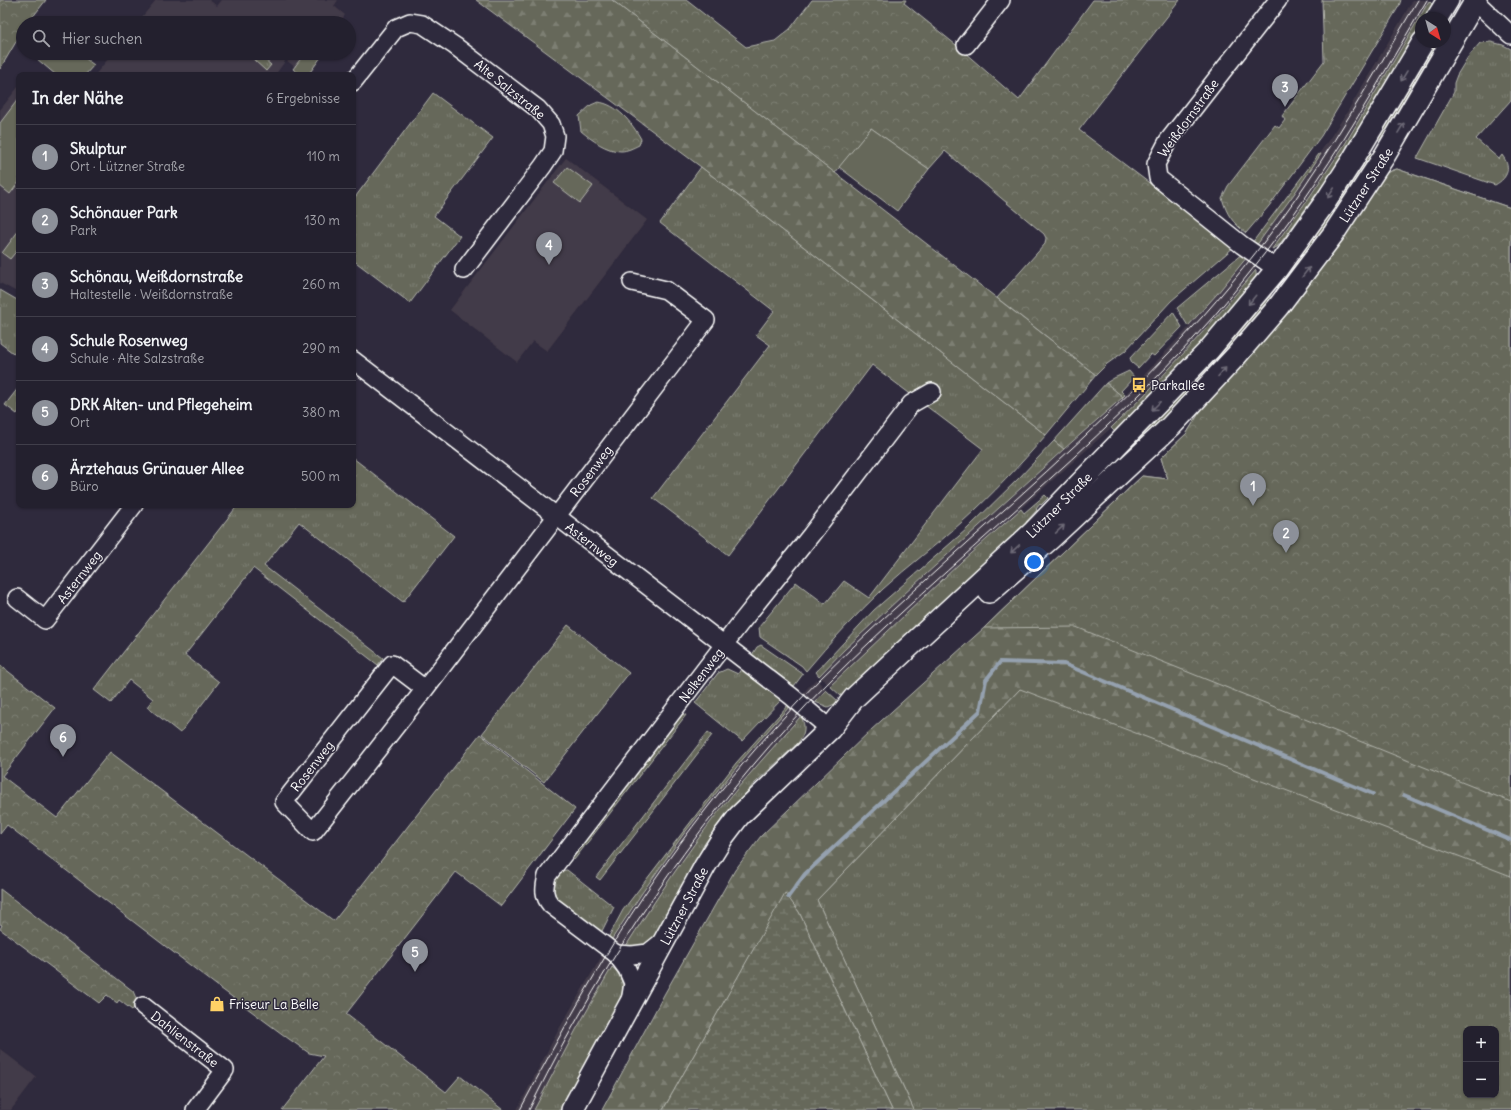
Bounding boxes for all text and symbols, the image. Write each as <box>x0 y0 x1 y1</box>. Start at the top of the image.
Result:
north arrow <box>1415 12 1451 48</box>
search box <box>16 16 356 60</box>
icon: search <box>30 27 52 49</box>
text: Hier suchen <box>62 29 142 48</box>
street label: Alte Salzstraße <box>471 56 549 123</box>
one-way arrow <box>1399 70 1407 82</box>
pin: 3 <box>1272 74 1298 107</box>
street label: Weißdornstraße <box>1154 76 1223 161</box>
text: In der Nähe <box>32 87 124 109</box>
text: 6 Ergebnisse <box>266 90 340 107</box>
one-way arrow <box>1398 122 1406 134</box>
text: Skulptur <box>70 139 127 158</box>
street label: Lützner Straße <box>1336 145 1397 226</box>
text: 1 <box>42 148 48 165</box>
text: 110 m <box>307 148 340 165</box>
text: Ort · Lützner Straße <box>70 158 185 175</box>
one-way arrow <box>1327 187 1335 198</box>
text: Schönauer Park <box>70 203 178 222</box>
text: 2 <box>41 212 49 229</box>
text: 130 m <box>304 212 340 229</box>
text: Park <box>70 222 97 239</box>
pin: 4 <box>536 232 562 265</box>
one-way arrow <box>1301 266 1310 277</box>
text: Schönau, Weißdornstraße <box>70 267 243 286</box>
text: 3 <box>41 276 49 293</box>
text: 260 m <box>302 276 340 293</box>
text: Haltestelle · Weißdornstraße <box>70 286 233 303</box>
one-way arrow <box>1248 294 1257 305</box>
text: Schule Rosenweg <box>70 331 188 350</box>
text: 4 <box>41 340 49 357</box>
text: 290 m <box>302 340 340 357</box>
text: Schule · Alte Salzstraße <box>70 350 204 367</box>
one-way arrow <box>1218 366 1227 377</box>
bus stop icon: Parkallee <box>1130 376 1148 394</box>
place label: Parkallee <box>1151 377 1205 394</box>
text: DRK Alten- und Pflegeheim <box>70 395 252 414</box>
one-way arrow <box>1151 401 1161 411</box>
text: 5 <box>41 404 49 421</box>
text: 380 m <box>302 404 340 421</box>
text: Ort <box>70 414 90 431</box>
street label: Rosenweg <box>566 442 616 501</box>
text: Ärztehaus Grünauer Allee <box>70 459 244 478</box>
text: 6 <box>41 468 49 485</box>
text: 500 m <box>301 468 340 485</box>
street label: Lützner Straße <box>1023 469 1096 542</box>
pin: 1 <box>1240 473 1266 506</box>
text: Büro <box>70 478 99 495</box>
street label: Asternweg <box>562 518 622 570</box>
pin: 2 <box>1273 520 1299 553</box>
one-way arrow <box>1055 525 1065 534</box>
one-way arrow <box>1010 544 1020 554</box>
street label: Asternweg <box>53 547 105 607</box>
your location <box>1024 552 1044 572</box>
street label: Nelkenweg <box>675 645 728 706</box>
pin: 6 <box>50 724 76 757</box>
street label: Rosenweg <box>287 737 338 795</box>
street label: Lützner Straße <box>657 864 712 948</box>
pin: 5 <box>402 939 428 972</box>
shop icon: Friseur La Belle <box>208 995 226 1013</box>
place label: Friseur La Belle <box>229 996 319 1013</box>
street label: Dahlienstraße <box>147 1008 222 1071</box>
map controls <box>1463 1026 1499 1098</box>
button: + <box>1463 1026 1499 1062</box>
button: − <box>1463 1062 1499 1098</box>

